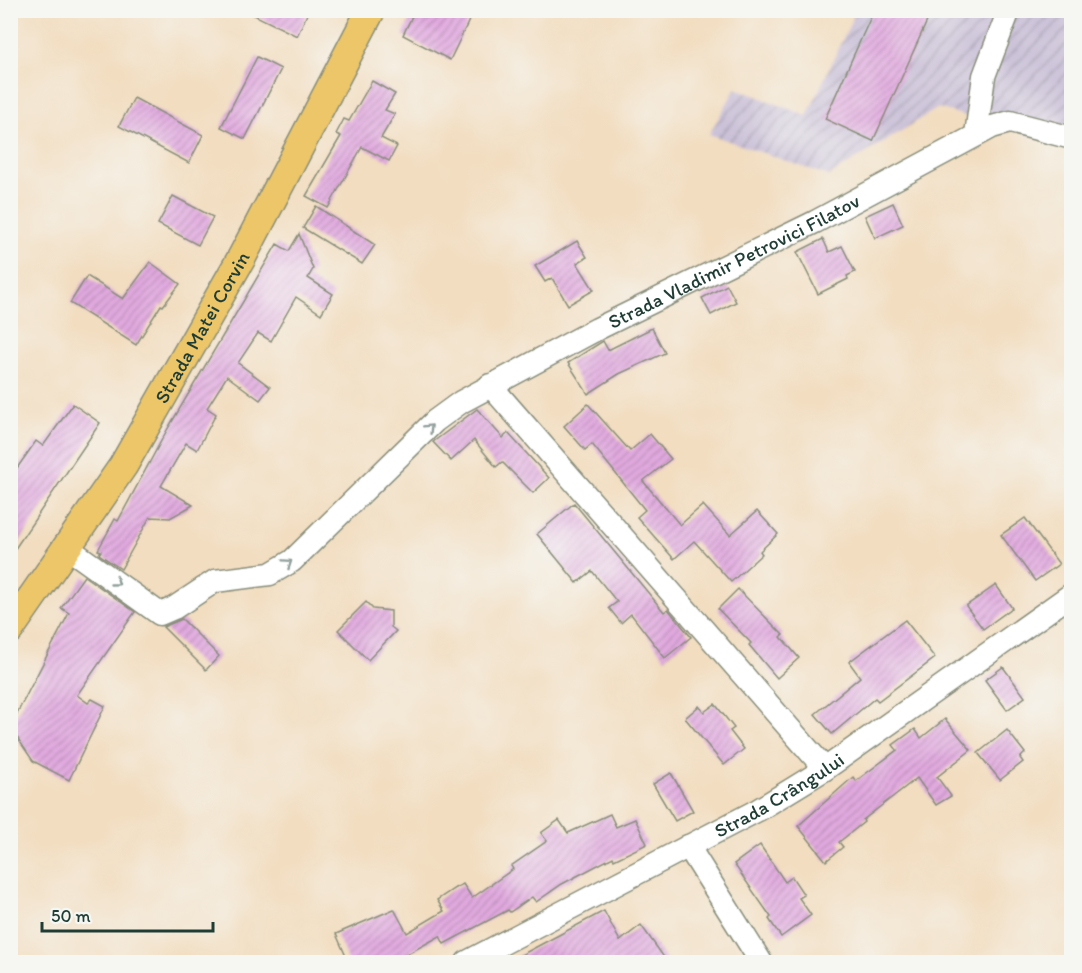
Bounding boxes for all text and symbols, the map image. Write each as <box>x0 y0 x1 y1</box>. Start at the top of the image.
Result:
street label: Strada Vladimir Petrovici Filatov <box>604 188 864 334</box>
street label: Strada Matei Corvin <box>149 247 255 408</box>
one-way arrow <box>422 424 432 435</box>
one-way arrow <box>281 559 292 570</box>
one-way arrow <box>110 575 121 586</box>
street label: Strada Crângului <box>710 747 849 843</box>
scale bar <box>42 895 213 933</box>
text: 50 m <box>51 905 91 927</box>

